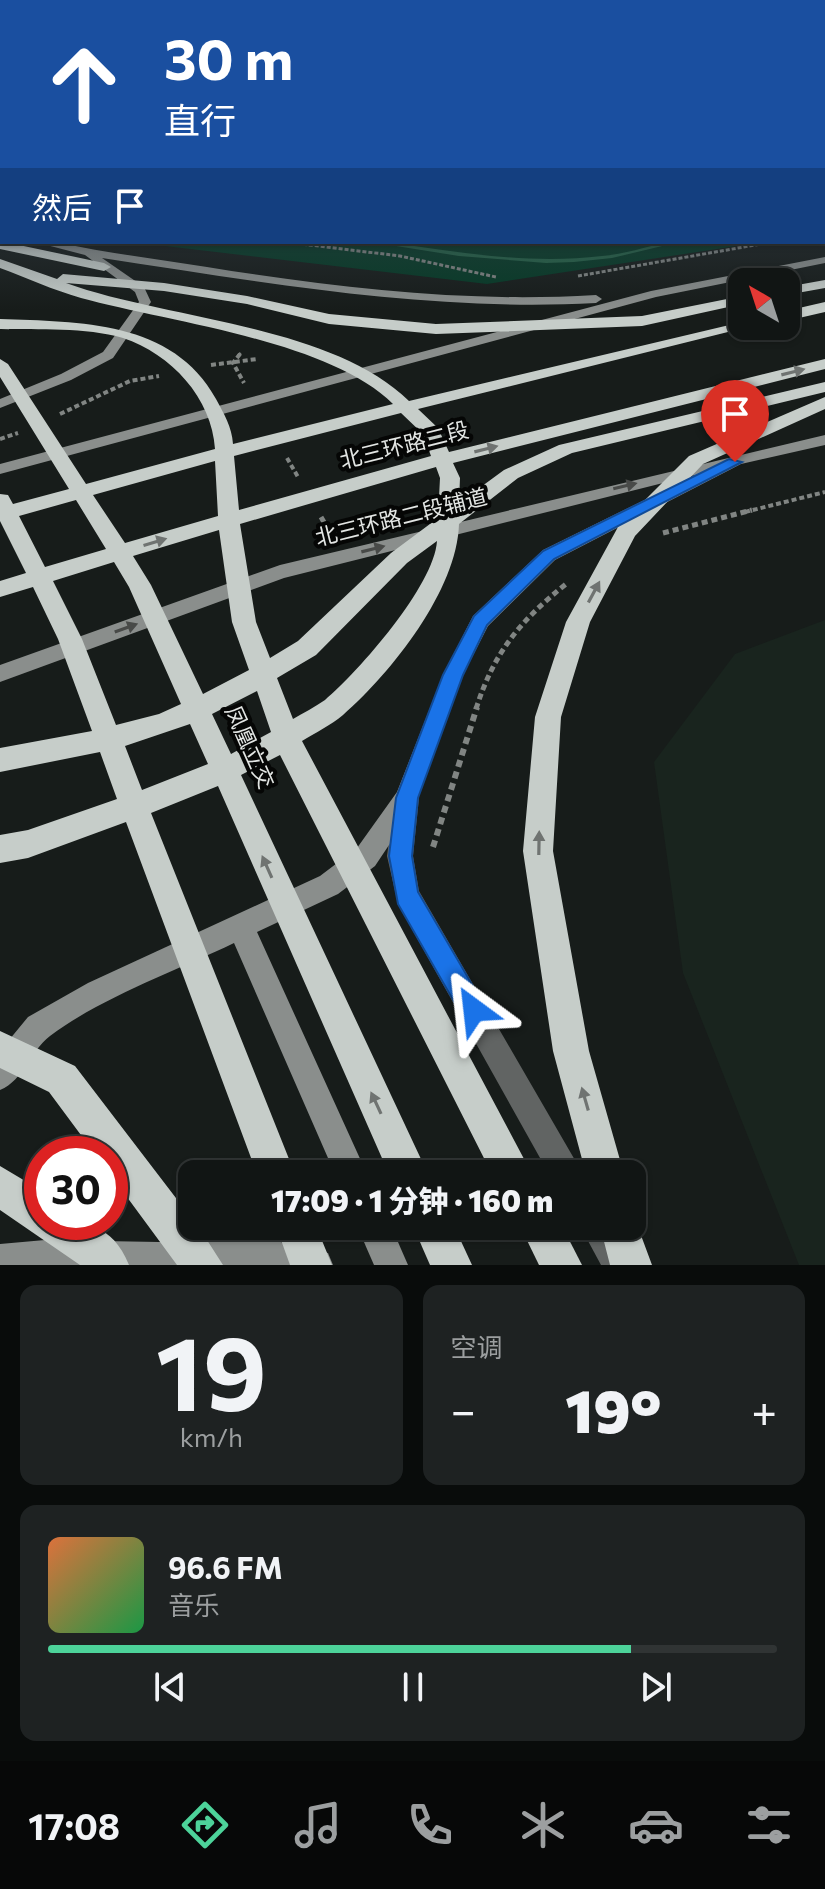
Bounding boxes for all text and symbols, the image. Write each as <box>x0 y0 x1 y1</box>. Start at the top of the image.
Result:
text: 30 m <box>164 23 293 92</box>
icon: ahead <box>32 32 136 136</box>
text: 直行 <box>164 97 236 141</box>
icon: arrive <box>108 184 152 228</box>
text: 然后 <box>32 188 92 225</box>
north arrow <box>728 268 800 340</box>
map controls <box>728 268 800 340</box>
one-way arrow <box>780 366 805 378</box>
pin <box>701 380 769 462</box>
icon: arrive <box>713 392 757 436</box>
street label: 北三环路二段 <box>337 415 471 474</box>
one-way arrow <box>474 442 499 455</box>
one-way arrow <box>613 480 638 492</box>
street label: 北三环路二段辅道 <box>312 482 490 551</box>
one-way arrow <box>144 535 168 548</box>
one-way arrow <box>361 542 386 554</box>
one-way arrow <box>587 581 600 604</box>
one-way arrow <box>114 622 138 634</box>
street label: 凤凰立交 <box>220 701 281 792</box>
one-way arrow <box>533 830 546 855</box>
one-way arrow <box>261 855 274 879</box>
position arrow <box>432 968 516 1052</box>
one-way arrow <box>578 1086 590 1111</box>
one-way arrow <box>369 1092 383 1115</box>
speed limit sign: 30 <box>24 1136 128 1240</box>
text: 17:09 · 1 分钟 · 160 m <box>271 1181 553 1218</box>
text: 19 <box>156 1305 267 1432</box>
text: 空调 <box>451 1331 503 1362</box>
text: 19° <box>565 1372 661 1445</box>
text: − <box>451 1382 476 1436</box>
text: + <box>751 1382 777 1436</box>
text: km/h <box>180 1421 243 1452</box>
text: 96.6 FM <box>168 1548 283 1585</box>
text: 音乐 <box>168 1589 220 1620</box>
icon: previous <box>148 1665 192 1709</box>
icon: pause <box>391 1665 435 1709</box>
icon: next <box>634 1665 678 1709</box>
icon: directions <box>177 1797 233 1853</box>
icon: music <box>290 1797 346 1853</box>
icon: phone <box>402 1797 458 1853</box>
icon: climate <box>515 1797 571 1853</box>
icon: car <box>628 1797 684 1853</box>
icon: filters <box>741 1797 797 1853</box>
text: 17:08 <box>28 1803 120 1847</box>

